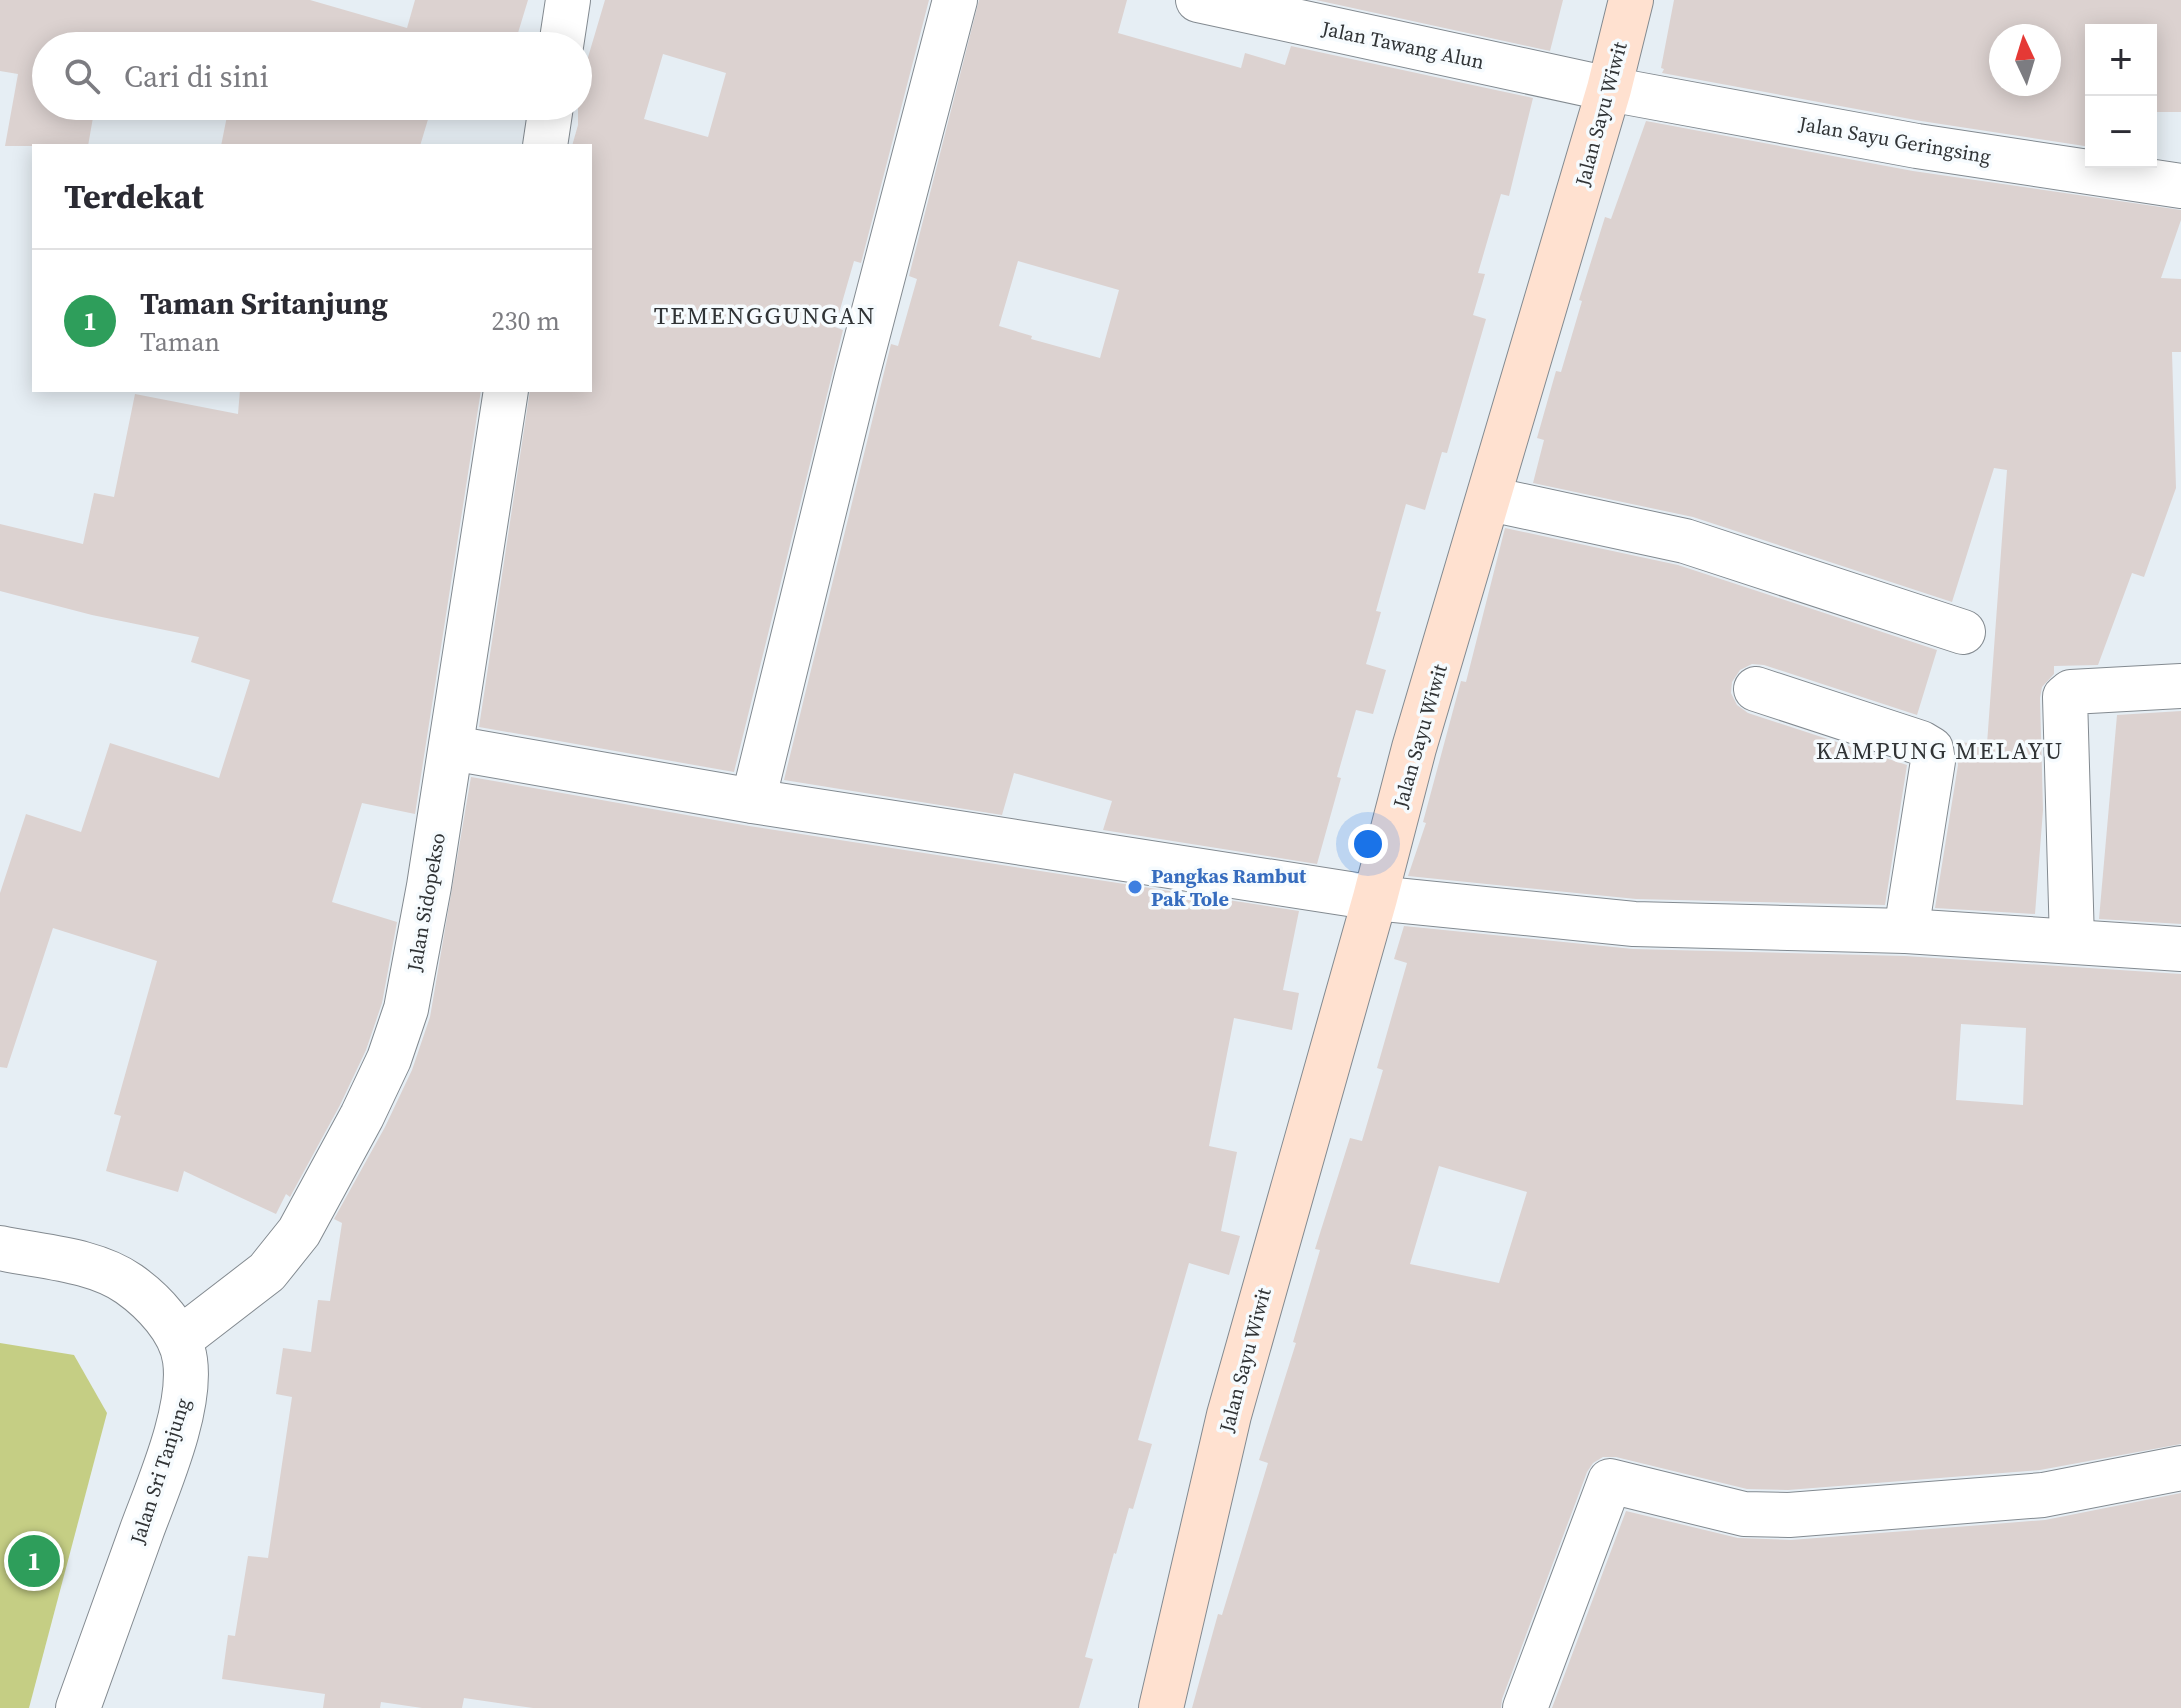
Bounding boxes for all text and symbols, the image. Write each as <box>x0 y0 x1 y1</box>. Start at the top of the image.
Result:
street label: Jalan Tawang Alun <box>1318 14 1487 76</box>
north arrow <box>1989 24 2061 96</box>
map controls <box>2085 24 2157 168</box>
button: + <box>2085 24 2157 96</box>
search box <box>32 32 592 120</box>
street label: Jalan Sayu Wiwit <box>1568 38 1634 190</box>
icon: search <box>60 54 104 98</box>
text: Cari di sini <box>124 56 269 97</box>
button: − <box>2085 96 2157 168</box>
street label: Jalan Sayu Geringsing <box>1796 109 1993 171</box>
text: Terdekat <box>64 173 204 219</box>
text: Taman Sritanjung <box>140 283 388 324</box>
district label: TEMENGGUNGAN <box>654 299 876 332</box>
text: 1 <box>83 303 97 339</box>
text: 230 m <box>492 303 560 339</box>
text: Taman <box>140 324 220 360</box>
street label: Jalan Sayu Wiwit <box>1386 660 1454 812</box>
district label: KAMPUNG MELAYU <box>1816 734 2064 767</box>
your location <box>1348 824 1388 864</box>
street label: Jalan Sidopekso <box>400 831 452 974</box>
place label: Pangkas Rambut Pak Tole <box>1151 862 1307 913</box>
marker: Pangkas Rambut Pak Tole <box>1126 878 1144 896</box>
street label: Jalan Sayu Wiwit <box>1212 1284 1278 1436</box>
street label: Jalan Sri Tanjung <box>123 1394 197 1548</box>
pin: 1 <box>8 1531 60 1591</box>

